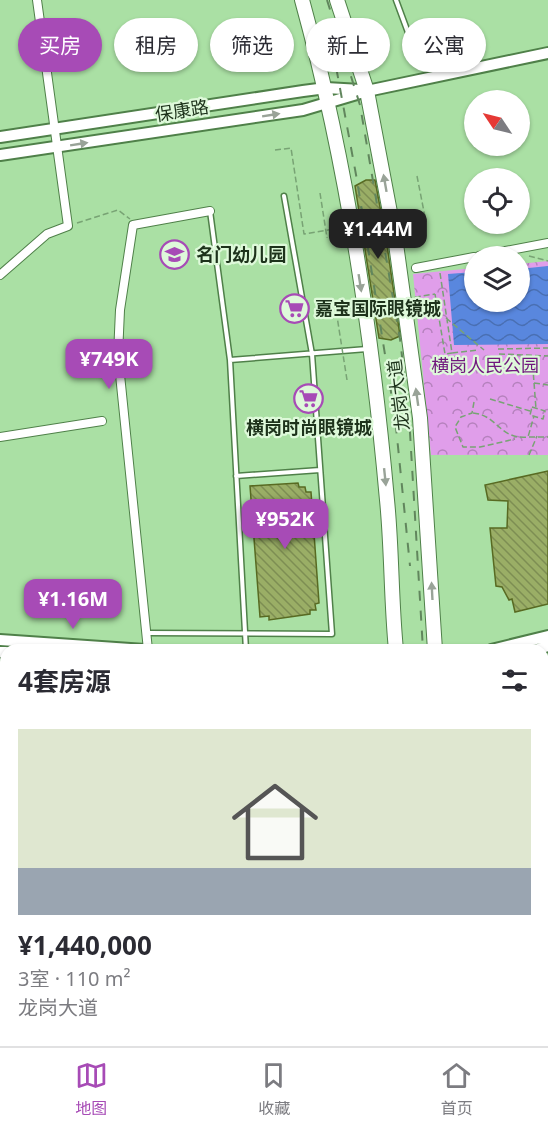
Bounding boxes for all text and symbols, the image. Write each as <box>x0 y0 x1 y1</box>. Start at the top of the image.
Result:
chip: 买房 <box>18 18 102 72</box>
chip: 租房 <box>114 18 198 72</box>
chip: 筛选 <box>210 18 294 72</box>
chip: 新上 <box>306 18 390 72</box>
chip: 公寓 <box>402 18 486 72</box>
north arrow <box>464 90 530 156</box>
map controls <box>464 90 530 312</box>
street label: 保康路 <box>153 94 210 126</box>
one-way arrow <box>262 110 281 119</box>
one-way arrow <box>69 139 88 148</box>
button: locate <box>464 168 530 234</box>
one-way arrow <box>380 174 389 193</box>
pin: ¥1.44M <box>329 209 427 260</box>
text: ¥1.44M <box>343 215 413 242</box>
school or university icon: 名门幼儿园 <box>159 239 191 271</box>
place label: 名门幼儿园 <box>196 242 286 266</box>
button: layers <box>464 246 530 312</box>
one-way arrow <box>355 274 364 293</box>
supermarket icon: 嘉宝国际眼镜城 <box>278 293 310 325</box>
place label: 嘉宝国际眼镜城 <box>315 296 441 320</box>
pin: ¥749K <box>67 339 151 390</box>
text: ¥749K <box>79 345 139 372</box>
park label: 横岗人民公园 <box>431 353 539 377</box>
street label: 龙岗大道 <box>382 358 414 432</box>
supermarket icon: 横岗时尚眼镜城 <box>293 383 325 415</box>
one-way arrow <box>413 387 422 406</box>
place label: 横岗时尚眼镜城 <box>246 415 372 439</box>
one-way arrow <box>380 467 390 486</box>
pin: ¥952K <box>243 499 327 550</box>
text: ¥952K <box>255 505 315 532</box>
pin: ¥1.16M <box>24 579 122 630</box>
one-way arrow <box>428 582 437 601</box>
text: ¥1.16M <box>38 585 108 612</box>
text: 4套房源 <box>18 663 111 699</box>
icon: filters <box>498 664 531 697</box>
icon: home <box>221 768 329 876</box>
text: ¥1,440,000 <box>18 927 152 963</box>
text: 3室 · 110 m² <box>18 965 130 992</box>
text: 龙岗大道 <box>18 994 98 1021</box>
tab: 地图 <box>75 1059 108 1119</box>
tab: 收藏 <box>257 1059 290 1119</box>
tab: 首页 <box>440 1059 473 1119</box>

